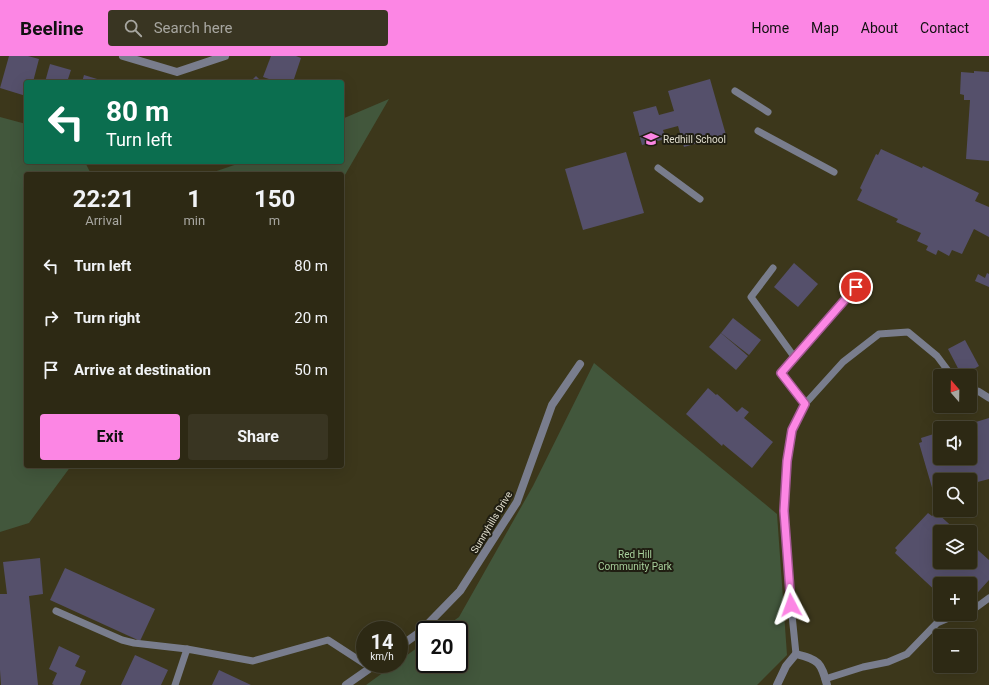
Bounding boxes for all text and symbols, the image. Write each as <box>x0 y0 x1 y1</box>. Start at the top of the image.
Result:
search box <box>108 10 388 46</box>
text: Beeline <box>20 17 84 40</box>
icon: search <box>122 17 144 39</box>
text: Search here <box>154 19 233 37</box>
text: Home <box>751 20 789 36</box>
text: Map <box>811 20 839 36</box>
text: About <box>861 20 898 36</box>
text: Contact <box>920 20 969 36</box>
text: 80 m <box>106 95 169 128</box>
icon: left <box>40 96 92 148</box>
text: Turn left <box>106 129 172 150</box>
school or university icon: Redhill School <box>642 130 660 148</box>
place label: Redhill School <box>663 134 726 145</box>
text: 22:21 <box>73 185 135 213</box>
text: 1 <box>187 185 201 213</box>
text: 150 <box>254 185 295 213</box>
text: Arrival <box>85 213 122 228</box>
text: min <box>183 213 205 228</box>
text: m <box>269 213 280 228</box>
icon: left <box>40 255 62 277</box>
text: Turn left <box>74 257 131 275</box>
text: 80 m <box>294 257 328 275</box>
pin <box>839 270 873 304</box>
icon: arrive <box>845 276 867 298</box>
icon: right <box>40 307 62 329</box>
text: Turn right <box>74 309 140 327</box>
text: 20 m <box>294 309 328 327</box>
icon: arrive <box>40 359 62 381</box>
text: Arrive at destination <box>74 361 211 379</box>
text: 50 m <box>294 361 328 379</box>
north arrow <box>933 369 977 413</box>
map controls <box>933 369 977 673</box>
button: Exit <box>40 414 180 460</box>
button: Share <box>188 414 328 460</box>
button: sound <box>933 421 977 465</box>
button: search <box>933 473 977 517</box>
street label: Sunnyhills Drive <box>469 489 514 555</box>
button: layers <box>933 525 977 569</box>
park label: Red Hill Community Park <box>598 549 673 572</box>
button: + <box>933 577 977 621</box>
position arrow <box>770 584 812 626</box>
speed limit sign: 20 <box>416 621 468 673</box>
button: − <box>933 629 977 673</box>
text: 14 <box>371 630 393 654</box>
text: km/h <box>370 651 394 662</box>

